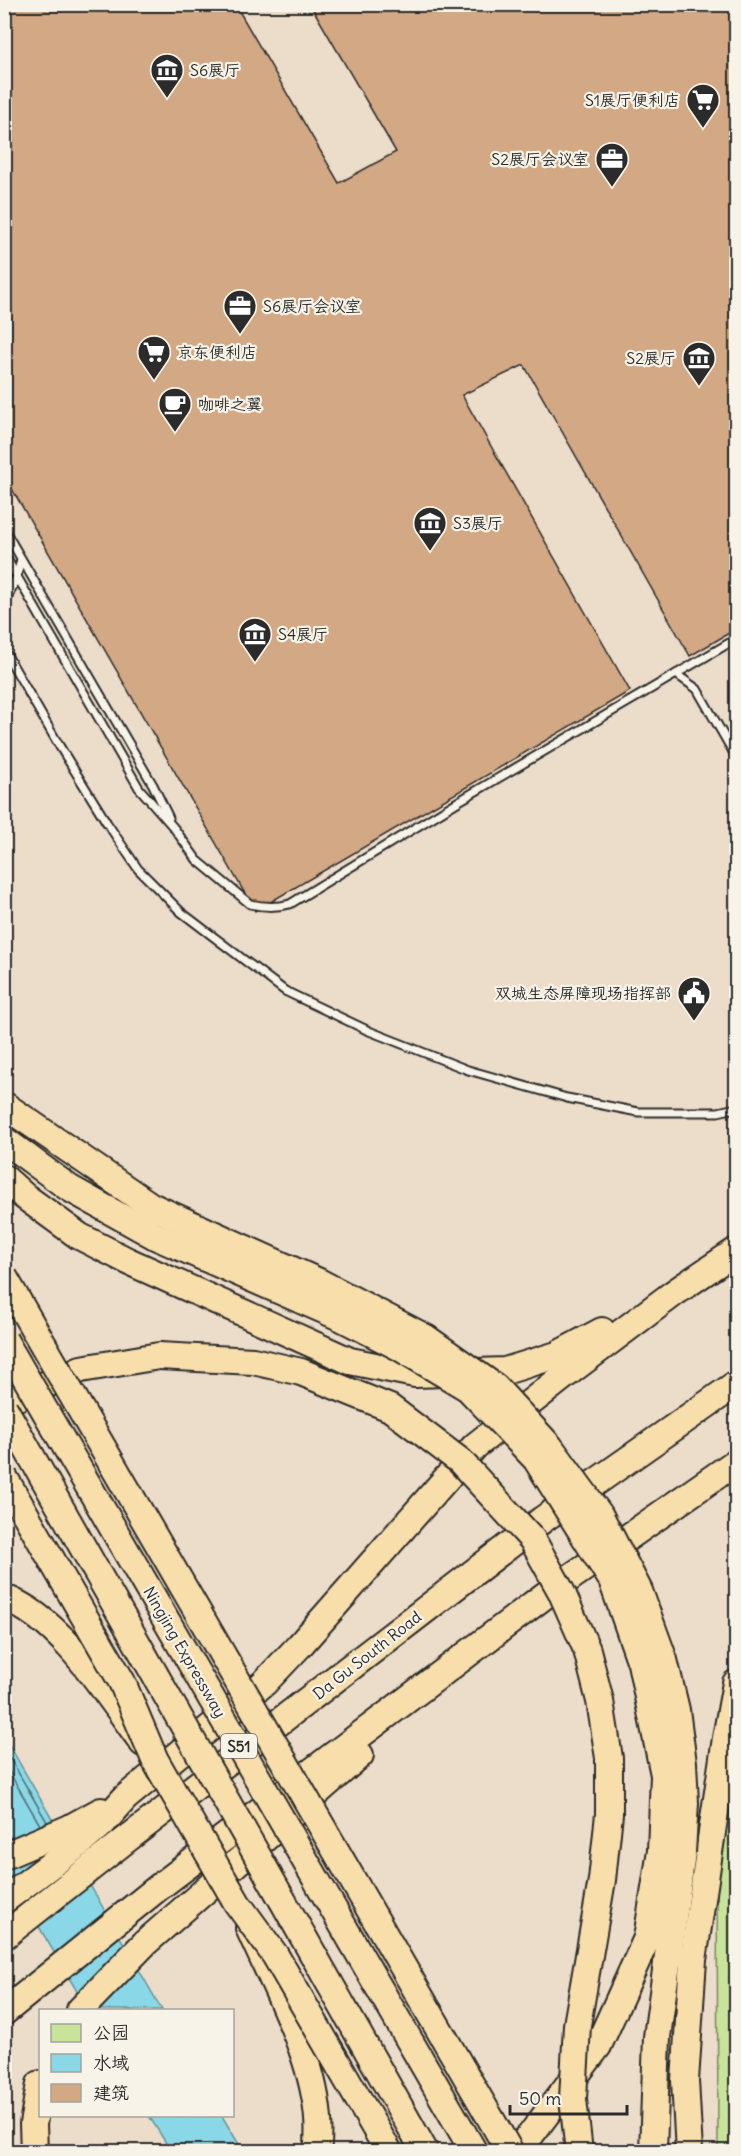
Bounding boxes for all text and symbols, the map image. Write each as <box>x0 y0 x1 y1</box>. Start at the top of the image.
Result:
museum icon: S6展厅 <box>149 52 185 99</box>
place label: S6展厅 <box>190 60 240 80</box>
supermarket icon: S1展厅便利店 <box>685 82 721 129</box>
place label: S1展厅便利店 <box>585 90 680 110</box>
office icon: S2展厅会议室 <box>594 141 630 188</box>
place label: S2展厅会议室 <box>491 149 589 169</box>
office icon: S6展厅会议室 <box>222 288 258 335</box>
place label: S6展厅会议室 <box>263 296 361 316</box>
supermarket icon: 京东便利店 <box>136 334 172 381</box>
museum icon: S2展厅 <box>681 340 717 387</box>
place label: 京东便利店 <box>177 342 257 362</box>
place label: S2展厅 <box>626 348 676 368</box>
cafe icon: 咖啡之翼 <box>157 386 193 433</box>
place label: 咖啡之翼 <box>198 394 262 414</box>
museum icon: S3展厅 <box>412 505 448 552</box>
place label: S3展厅 <box>453 513 503 533</box>
museum icon: S4展厅 <box>237 616 273 663</box>
place label: S4展厅 <box>278 624 328 644</box>
public building icon: 双城生态屏障现场指挥部 <box>676 975 712 1022</box>
place label: 双城生态屏障现场指挥部 <box>495 983 671 1003</box>
street label: Ningjing Expressway <box>139 1583 231 1721</box>
street label: Da Gu South Road <box>309 1606 425 1704</box>
road number: S51 <box>221 1734 257 1758</box>
legend <box>39 2009 234 2117</box>
text: 公园 <box>93 2021 129 2044</box>
text: 水域 <box>93 2051 129 2074</box>
scale bar <box>510 2078 627 2116</box>
text: 建筑 <box>93 2081 129 2104</box>
text: 50 m <box>519 2087 561 2110</box>

